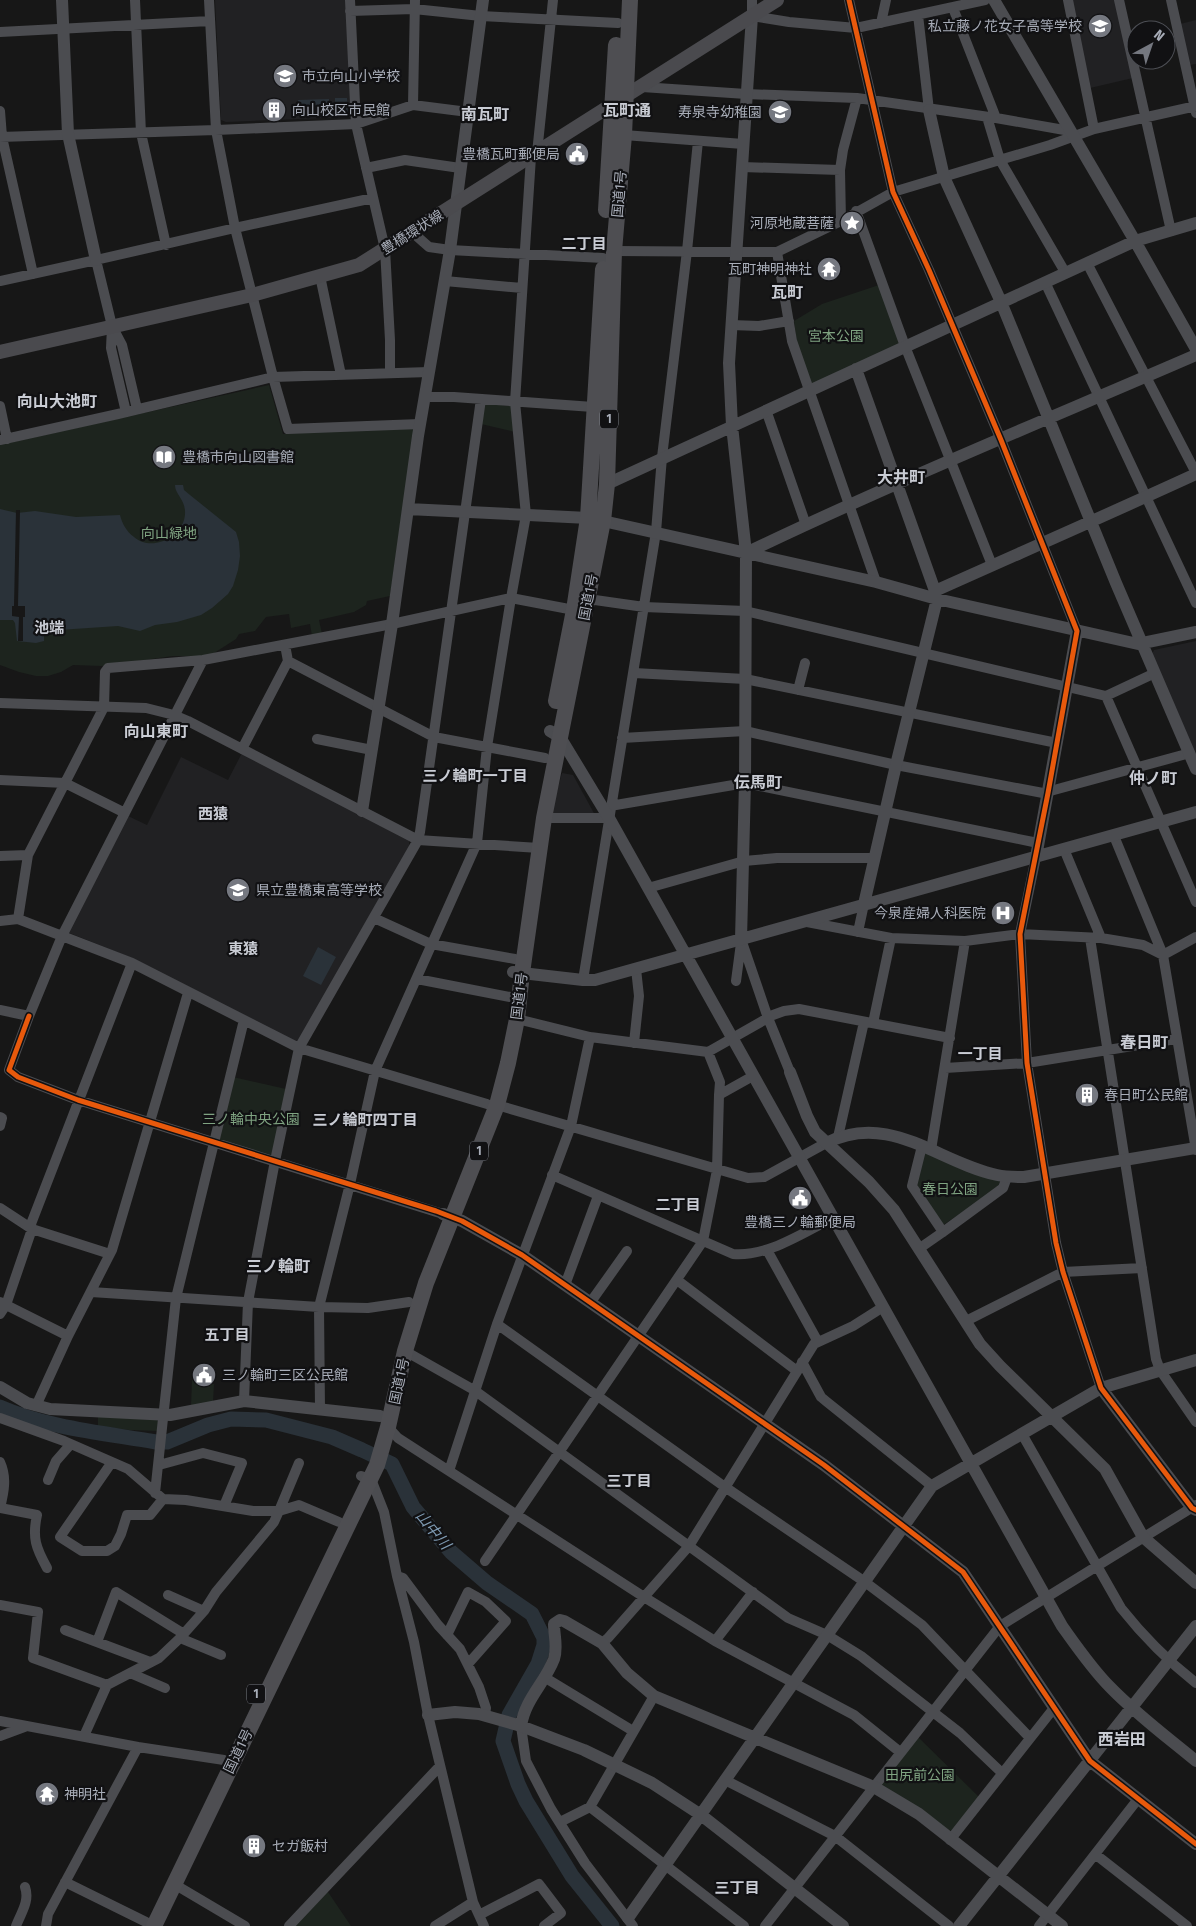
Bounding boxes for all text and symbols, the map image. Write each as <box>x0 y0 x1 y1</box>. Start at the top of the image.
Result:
school or university icon: 私立藤ノ花女子高等学校 <box>1087 13 1113 39</box>
place label: 私立藤ノ花女子高等学校 <box>928 18 1082 35</box>
north arrow <box>1126 20 1176 70</box>
text: N <box>1150 26 1168 45</box>
school or university icon: 市立向山小学校 <box>272 63 298 89</box>
place label: 市立向山小学校 <box>302 68 400 85</box>
building icon: 向山校区市民館 <box>261 97 287 123</box>
school or university icon: 寿泉寺幼稚園 <box>767 99 793 125</box>
district label: 瓦町通 <box>603 101 651 120</box>
place label: 向山校区市民館 <box>292 102 390 119</box>
place label: 寿泉寺幼稚園 <box>678 104 762 121</box>
district label: 南瓦町 <box>461 105 509 124</box>
public building icon: 豊橋瓦町郵便局 <box>564 141 590 167</box>
place label: 豊橋瓦町郵便局 <box>462 146 560 163</box>
street label: 国道1号 <box>609 170 630 218</box>
street label: 豊橋環状線 <box>378 207 446 258</box>
place icon: 河原地蔵菩薩 <box>839 210 865 236</box>
place label: 河原地蔵菩薩 <box>750 215 834 232</box>
district label: 二丁目 <box>561 235 607 253</box>
temple icon: 瓦町神明神社 <box>816 256 842 282</box>
place label: 瓦町神明神社 <box>728 261 812 278</box>
district label: 瓦町 <box>771 283 803 302</box>
park label: 宮本公園 <box>808 328 864 345</box>
district label: 向山大池町 <box>17 392 97 411</box>
road number: 1 <box>600 409 618 428</box>
library icon: 豊橋市向山図書館 <box>151 444 177 470</box>
place label: 豊橋市向山図書館 <box>182 449 294 466</box>
district label: 大井町 <box>877 468 925 487</box>
park label: 向山緑地 <box>141 525 197 542</box>
street label: 国道1号 <box>576 572 601 622</box>
district label: 池端 <box>34 619 64 637</box>
district label: 向山東町 <box>124 722 188 741</box>
district label: 三ノ輪町一丁目 <box>422 767 528 785</box>
district label: 仲ノ町 <box>1129 769 1177 788</box>
district label: 伝馬町 <box>733 773 782 792</box>
district label: 西猿 <box>198 805 228 823</box>
school or university icon: 県立豊橋東高等学校 <box>225 877 251 903</box>
place label: 県立豊橋東高等学校 <box>256 882 382 899</box>
hospital icon: 今泉産婦人科医院 <box>990 900 1016 926</box>
place label: 今泉産婦人科医院 <box>874 905 986 922</box>
district label: 東猿 <box>228 940 258 958</box>
street label: 国道1号 <box>508 971 531 1021</box>
district label: 春日町 <box>1120 1033 1168 1052</box>
district label: 一丁目 <box>957 1045 1003 1063</box>
building icon: 春日町公民館 <box>1074 1082 1100 1108</box>
place label: 春日町公民館 <box>1104 1087 1188 1104</box>
park label: 三ノ輪中央公園 <box>202 1111 300 1128</box>
district label: 三ノ輪町四丁目 <box>312 1111 418 1129</box>
road number: 1 <box>470 1142 488 1160</box>
park label: 春日公園 <box>922 1181 978 1198</box>
public building icon: 豊橋三ノ輪郵便局 <box>787 1185 813 1211</box>
district label: 二丁目 <box>655 1196 701 1214</box>
place label: 豊橋三ノ輪郵便局 <box>744 1214 856 1231</box>
district label: 三ノ輪町 <box>246 1257 310 1276</box>
district label: 五丁目 <box>204 1326 250 1344</box>
street label: 国道1号 <box>386 1356 413 1406</box>
public building icon: 三ノ輪町三区公民館 <box>191 1362 217 1388</box>
place label: 三ノ輪町三区公民館 <box>222 1367 348 1384</box>
district label: 三丁目 <box>606 1472 652 1490</box>
water label: 山中川 <box>412 1507 456 1555</box>
road number: 1 <box>247 1685 265 1704</box>
street label: 国道1号 <box>220 1726 256 1776</box>
district label: 西岩田 <box>1098 1730 1146 1749</box>
park label: 田尻前公園 <box>885 1767 955 1784</box>
temple icon: 神明社 <box>34 1781 60 1807</box>
place label: 神明社 <box>64 1786 106 1803</box>
building icon: セガ飯村 <box>241 1833 267 1859</box>
place label: セガ飯村 <box>272 1838 328 1855</box>
district label: 三丁目 <box>714 1879 760 1897</box>

